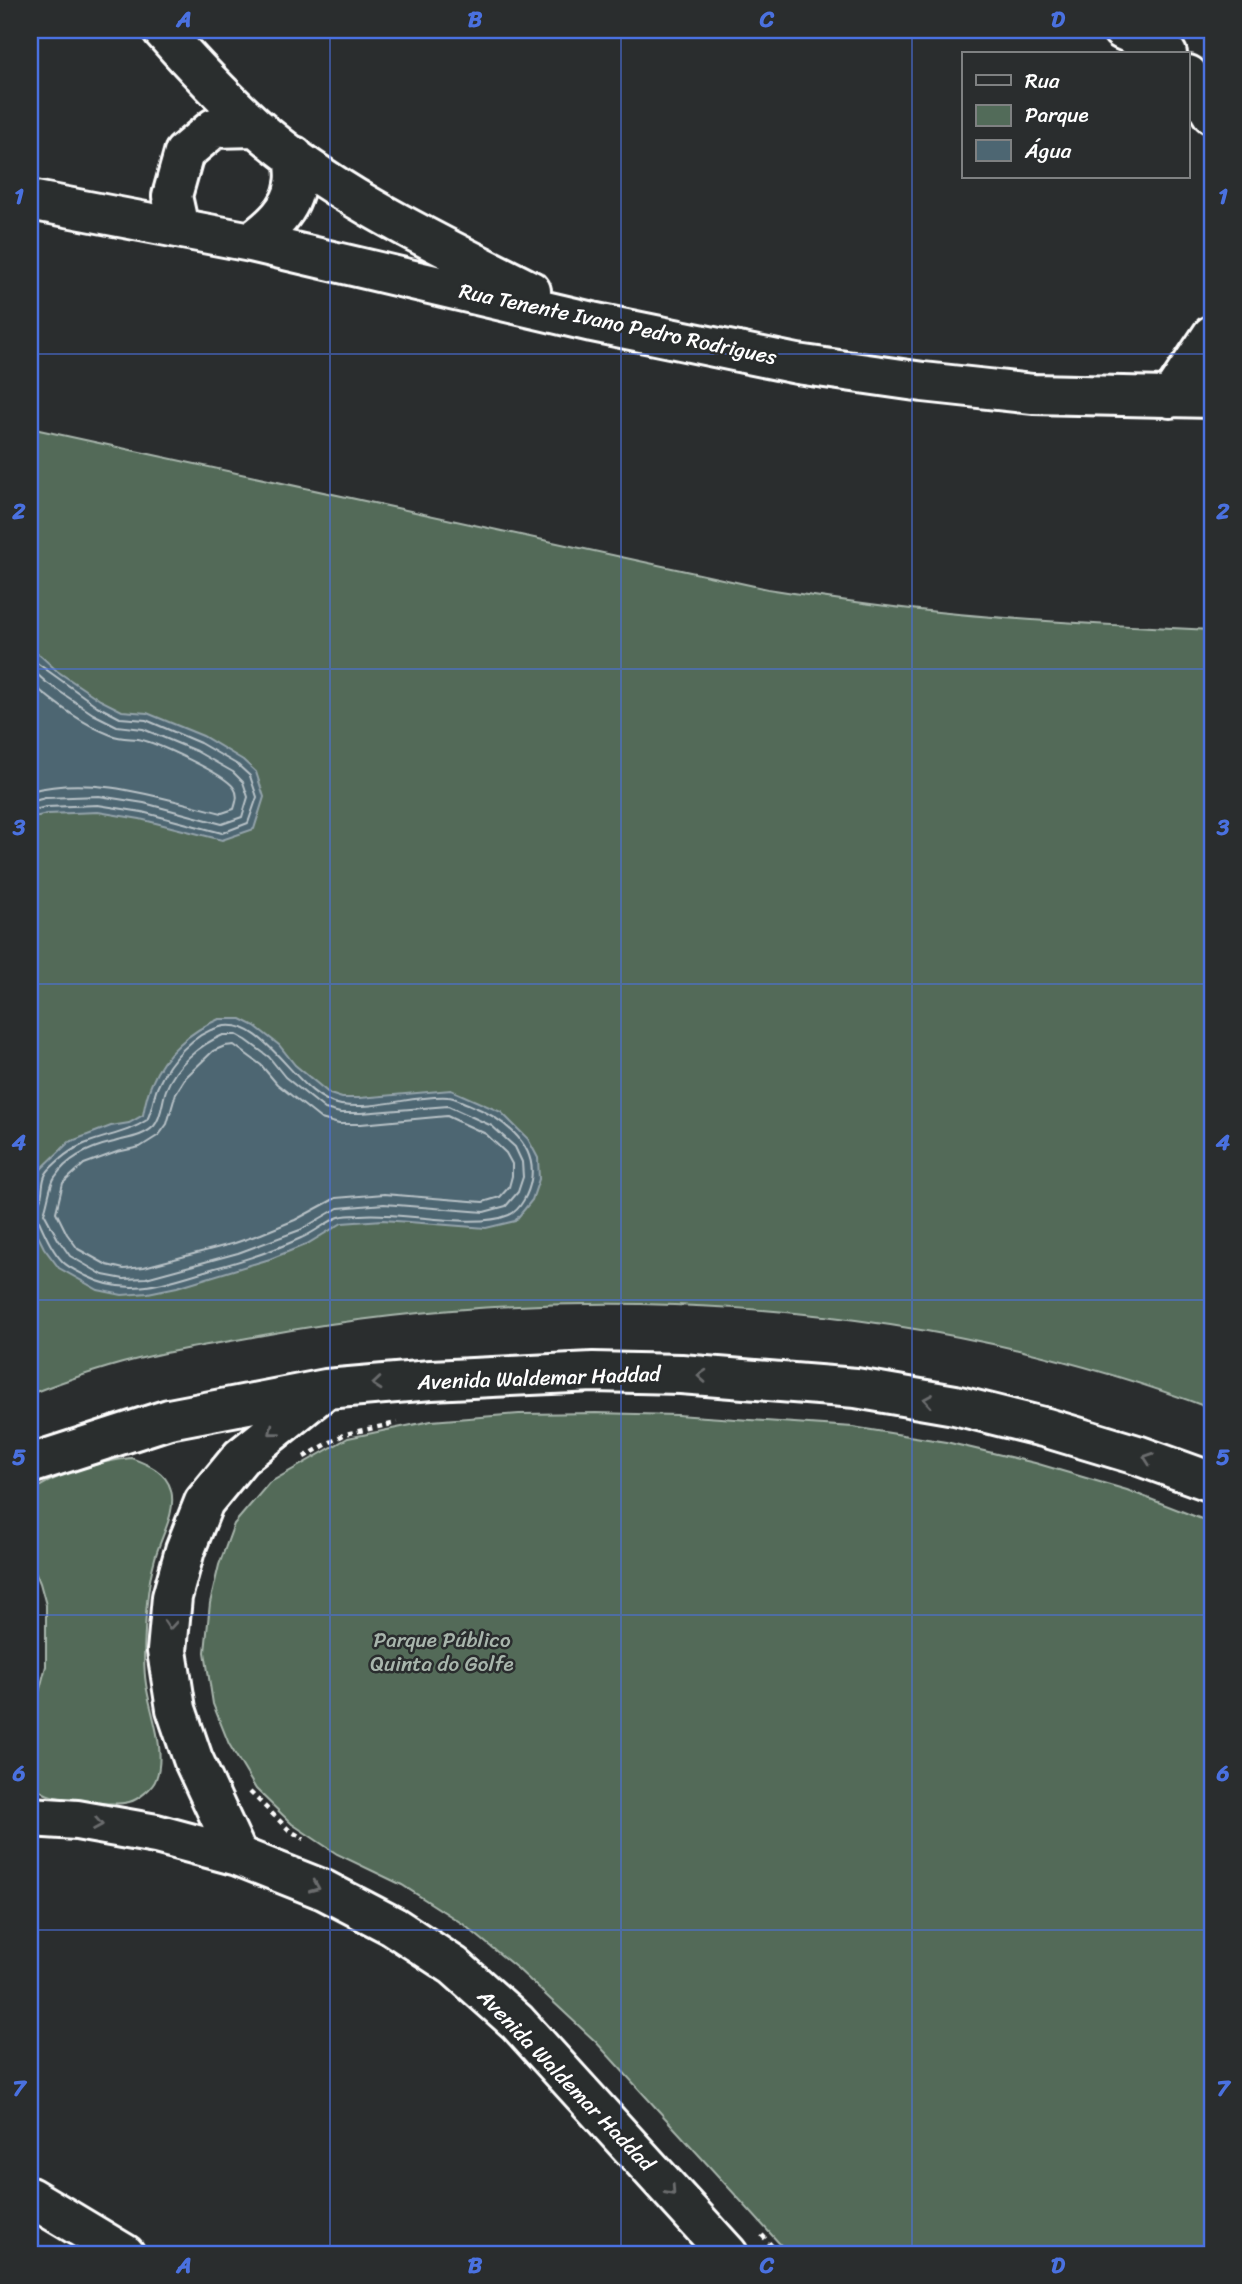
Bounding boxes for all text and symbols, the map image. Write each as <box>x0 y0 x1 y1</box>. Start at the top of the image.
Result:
text: A <box>175 0 192 40</box>
text: B <box>468 0 483 40</box>
text: C <box>759 0 775 40</box>
text: D <box>1051 0 1066 40</box>
legend <box>962 52 1190 178</box>
text: Rua <box>1025 62 1060 100</box>
text: Parque <box>1025 96 1089 134</box>
text: Água <box>1024 132 1072 170</box>
text: 1 <box>14 176 24 217</box>
text: 1 <box>1218 176 1228 217</box>
street label: Rua Tenente Ivano Pedro Rodrigues <box>456 272 781 376</box>
text: 2 <box>11 491 26 532</box>
text: 2 <box>1215 491 1230 532</box>
text: 3 <box>12 807 26 848</box>
text: 3 <box>1216 807 1230 848</box>
text: 4 <box>11 1122 27 1163</box>
text: 4 <box>1215 1122 1231 1163</box>
street label: Avenida Waldemar Haddad <box>416 1355 663 1401</box>
one-way arrow <box>697 1369 708 1384</box>
one-way arrow <box>372 1376 383 1391</box>
one-way arrow <box>922 1393 934 1408</box>
one-way arrow <box>269 1423 281 1436</box>
text: 5 <box>12 1437 26 1478</box>
text: 5 <box>1216 1437 1230 1478</box>
one-way arrow <box>1143 1453 1155 1467</box>
one-way arrow <box>163 1619 178 1630</box>
park label: Parque Público Quinta do Golfe <box>370 1621 514 1683</box>
text: 6 <box>11 1753 26 1794</box>
text: 6 <box>1215 1753 1230 1794</box>
one-way arrow <box>92 1816 104 1831</box>
one-way arrow <box>308 1879 321 1893</box>
street label: Avenida Waldemar Haddad <box>467 1979 665 2182</box>
text: 7 <box>12 2068 27 2109</box>
text: 7 <box>1216 2068 1231 2109</box>
one-way arrow <box>662 2183 675 2196</box>
text: A <box>175 2245 192 2284</box>
text: B <box>468 2245 483 2284</box>
text: C <box>759 2245 775 2284</box>
text: D <box>1051 2245 1066 2284</box>

